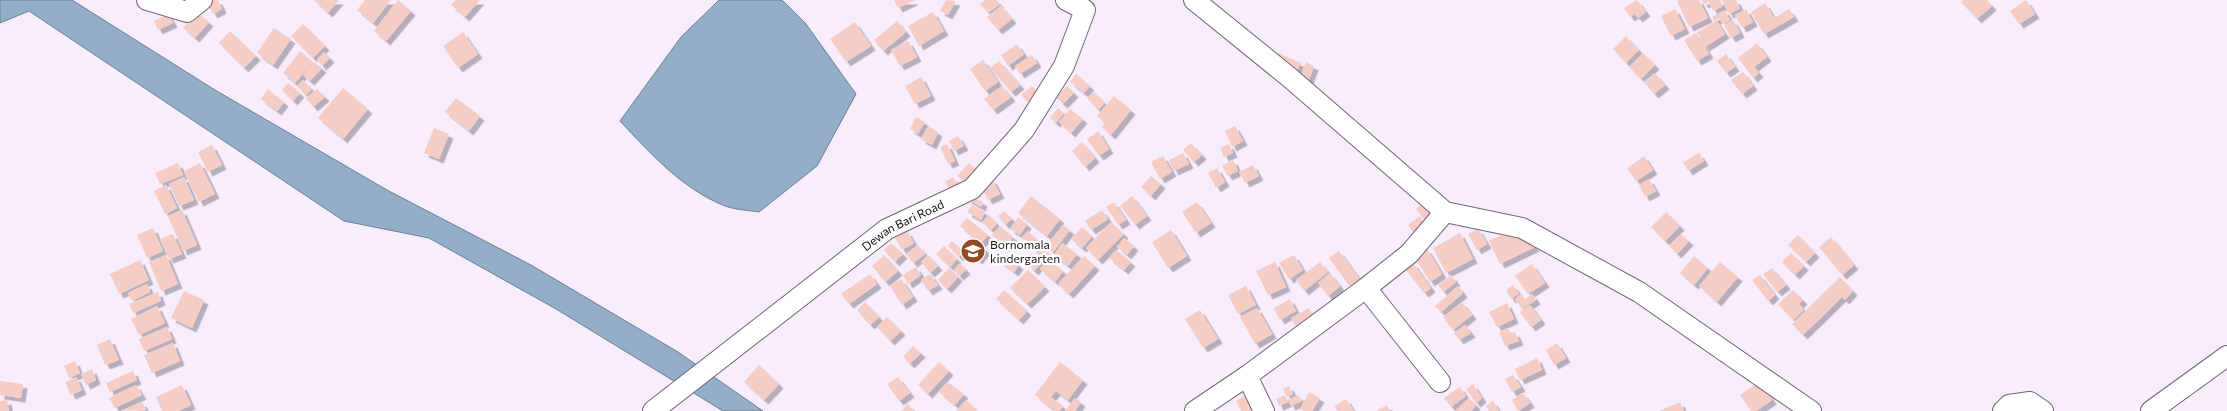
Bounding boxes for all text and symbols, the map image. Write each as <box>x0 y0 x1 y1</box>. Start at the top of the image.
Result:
street label: Dewan Bari Road <box>859 196 946 253</box>
place label: Bornomala kindergarten <box>990 237 1060 265</box>
school or university icon: Bornomala kindergarten <box>960 238 986 264</box>

